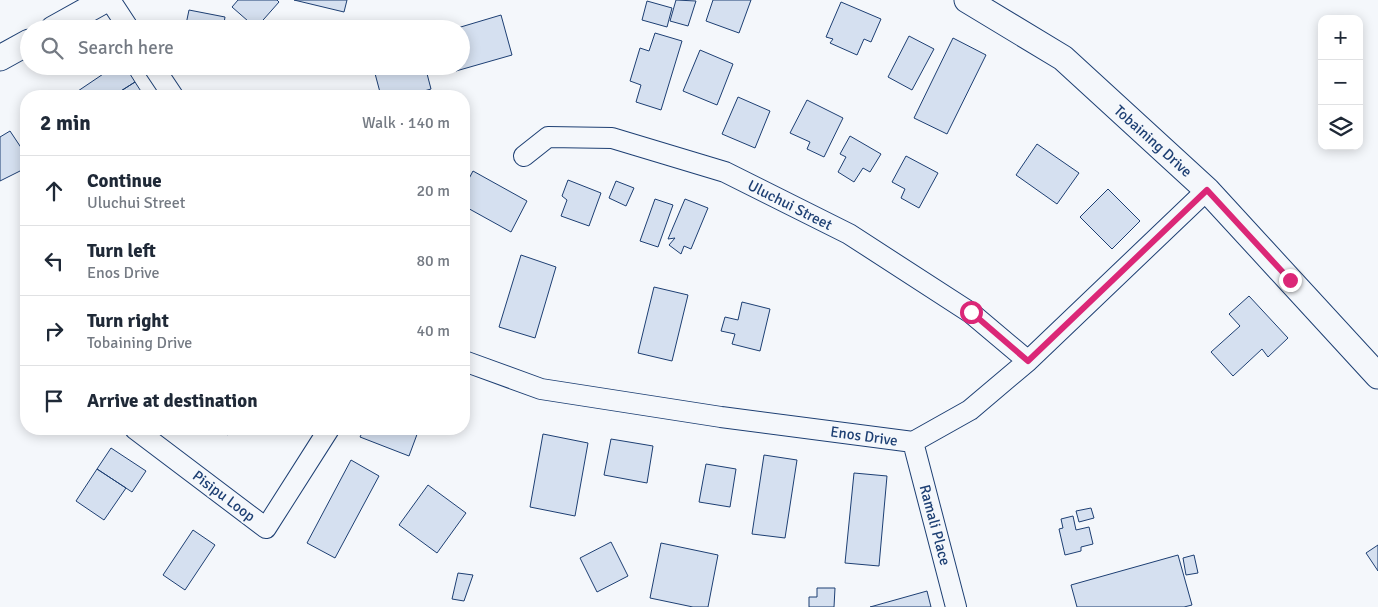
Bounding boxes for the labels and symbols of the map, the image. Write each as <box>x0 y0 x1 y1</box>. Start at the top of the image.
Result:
street label: Tobaining Drive <box>1110 101 1196 181</box>
street label: Uluchui Street <box>745 176 835 234</box>
route end <box>1279 269 1302 292</box>
route start <box>960 301 983 324</box>
street label: Enos Drive <box>829 422 899 450</box>
street label: Pisipu Loop <box>189 467 259 525</box>
street label: Ramali Place <box>916 483 954 567</box>

